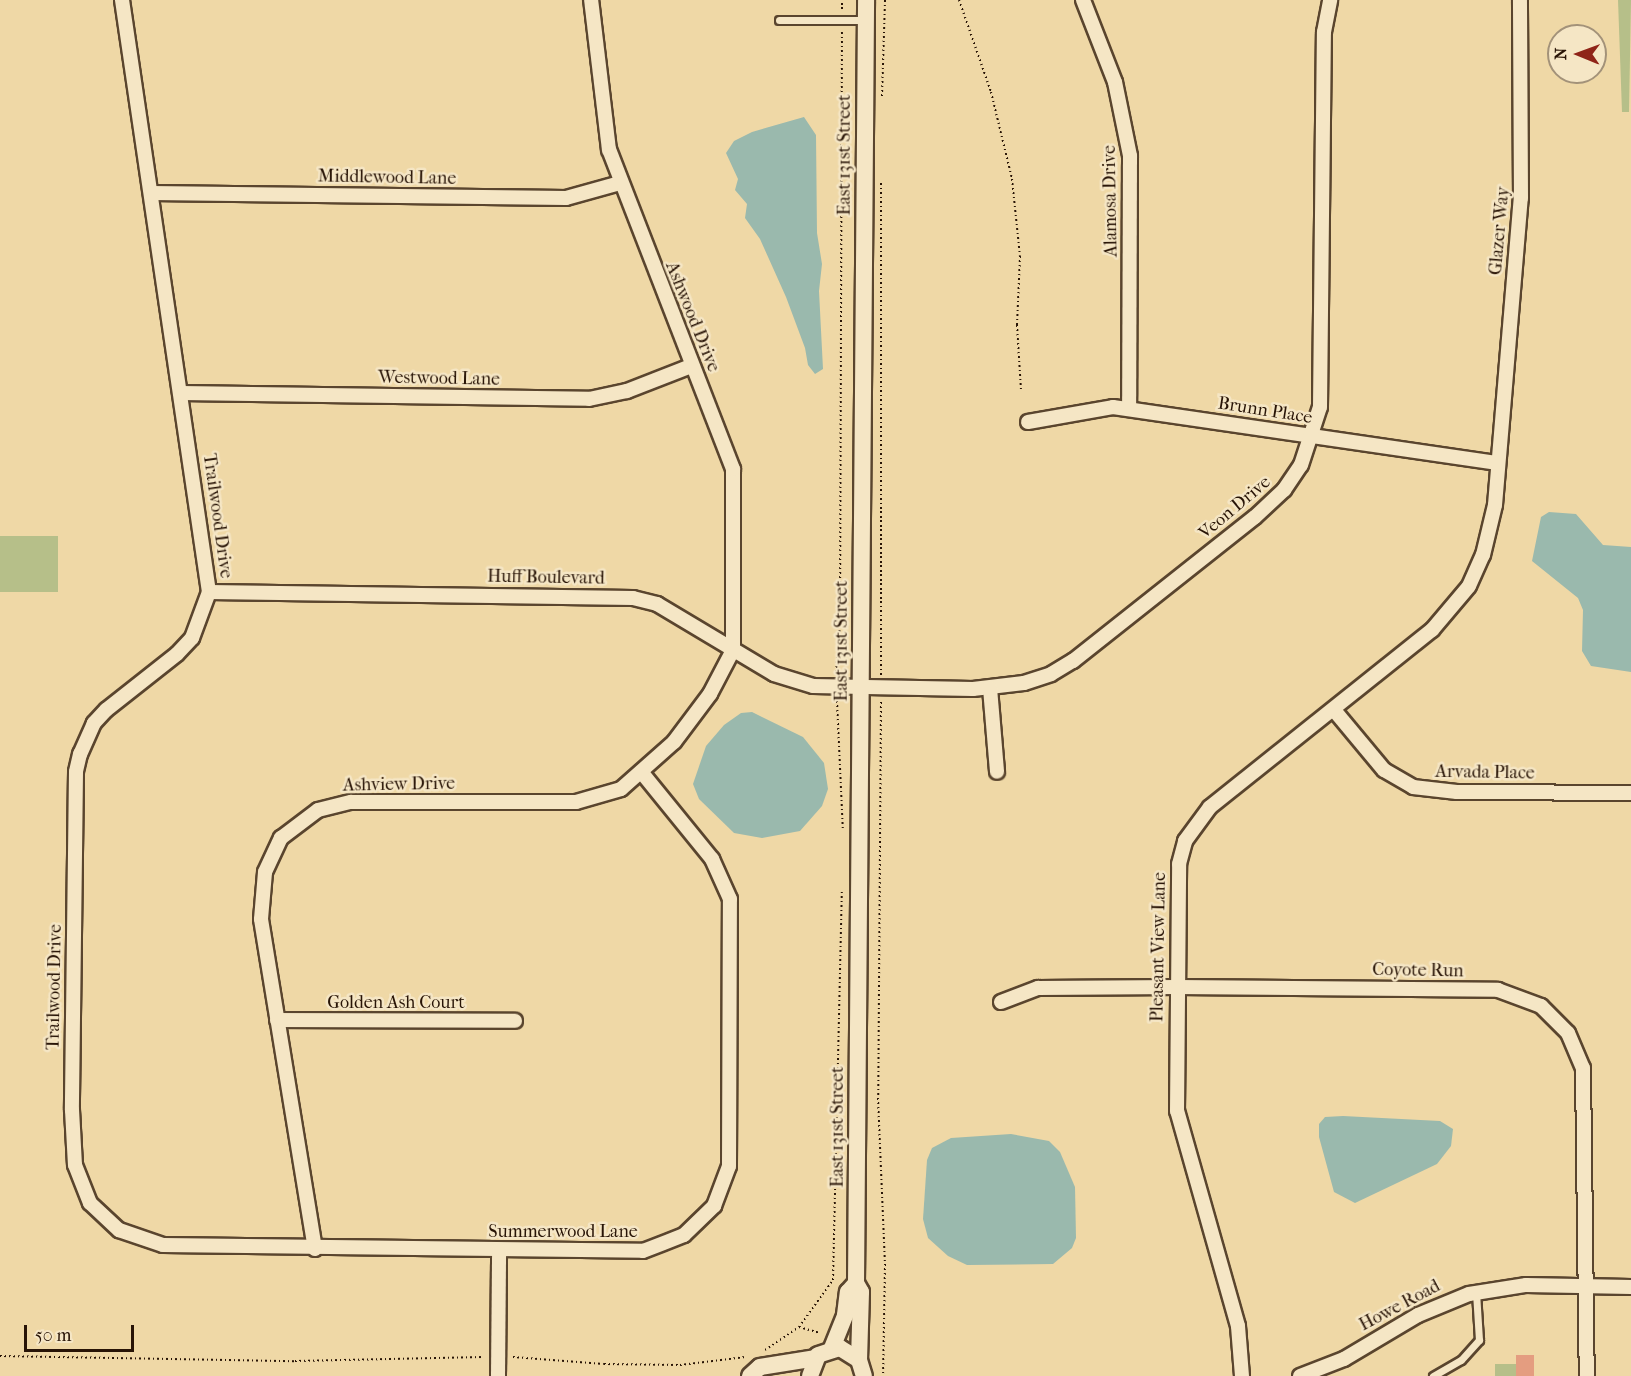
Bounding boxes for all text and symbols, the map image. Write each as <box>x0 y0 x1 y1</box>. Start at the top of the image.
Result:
north arrow <box>1547 24 1607 84</box>
text: N <box>1551 47 1570 60</box>
street label: East 131st Street <box>834 95 856 215</box>
street label: Alamosa Drive <box>1099 145 1123 257</box>
street label: Middlewood Lane <box>318 166 456 190</box>
street label: Glazer Way <box>1485 186 1515 276</box>
street label: Ashwood Drive <box>660 259 724 375</box>
street label: Westwood Lane <box>378 367 500 391</box>
street label: Brunn Place <box>1216 393 1314 429</box>
street label: Trailwood Drive <box>198 452 236 580</box>
street label: Veon Drive <box>1195 472 1275 544</box>
street label: Huff Boulevard <box>487 566 605 590</box>
street label: East 131st Street <box>831 581 853 701</box>
street label: Arvada Place <box>1435 761 1535 785</box>
street label: Ashview Drive <box>343 773 455 797</box>
street label: Pleasant View Lane <box>1147 872 1171 1022</box>
street label: Trailwood Drive <box>43 924 67 1050</box>
street label: Coyote Run <box>1372 959 1464 983</box>
street label: Golden Ash Court <box>327 992 465 1014</box>
street label: East 131st Street <box>827 1067 849 1187</box>
street label: Summerwood Lane <box>488 1221 638 1243</box>
street label: Howe Road <box>1356 1276 1444 1336</box>
scale bar <box>27 1313 136 1351</box>
text: 50 m <box>35 1325 71 1346</box>

